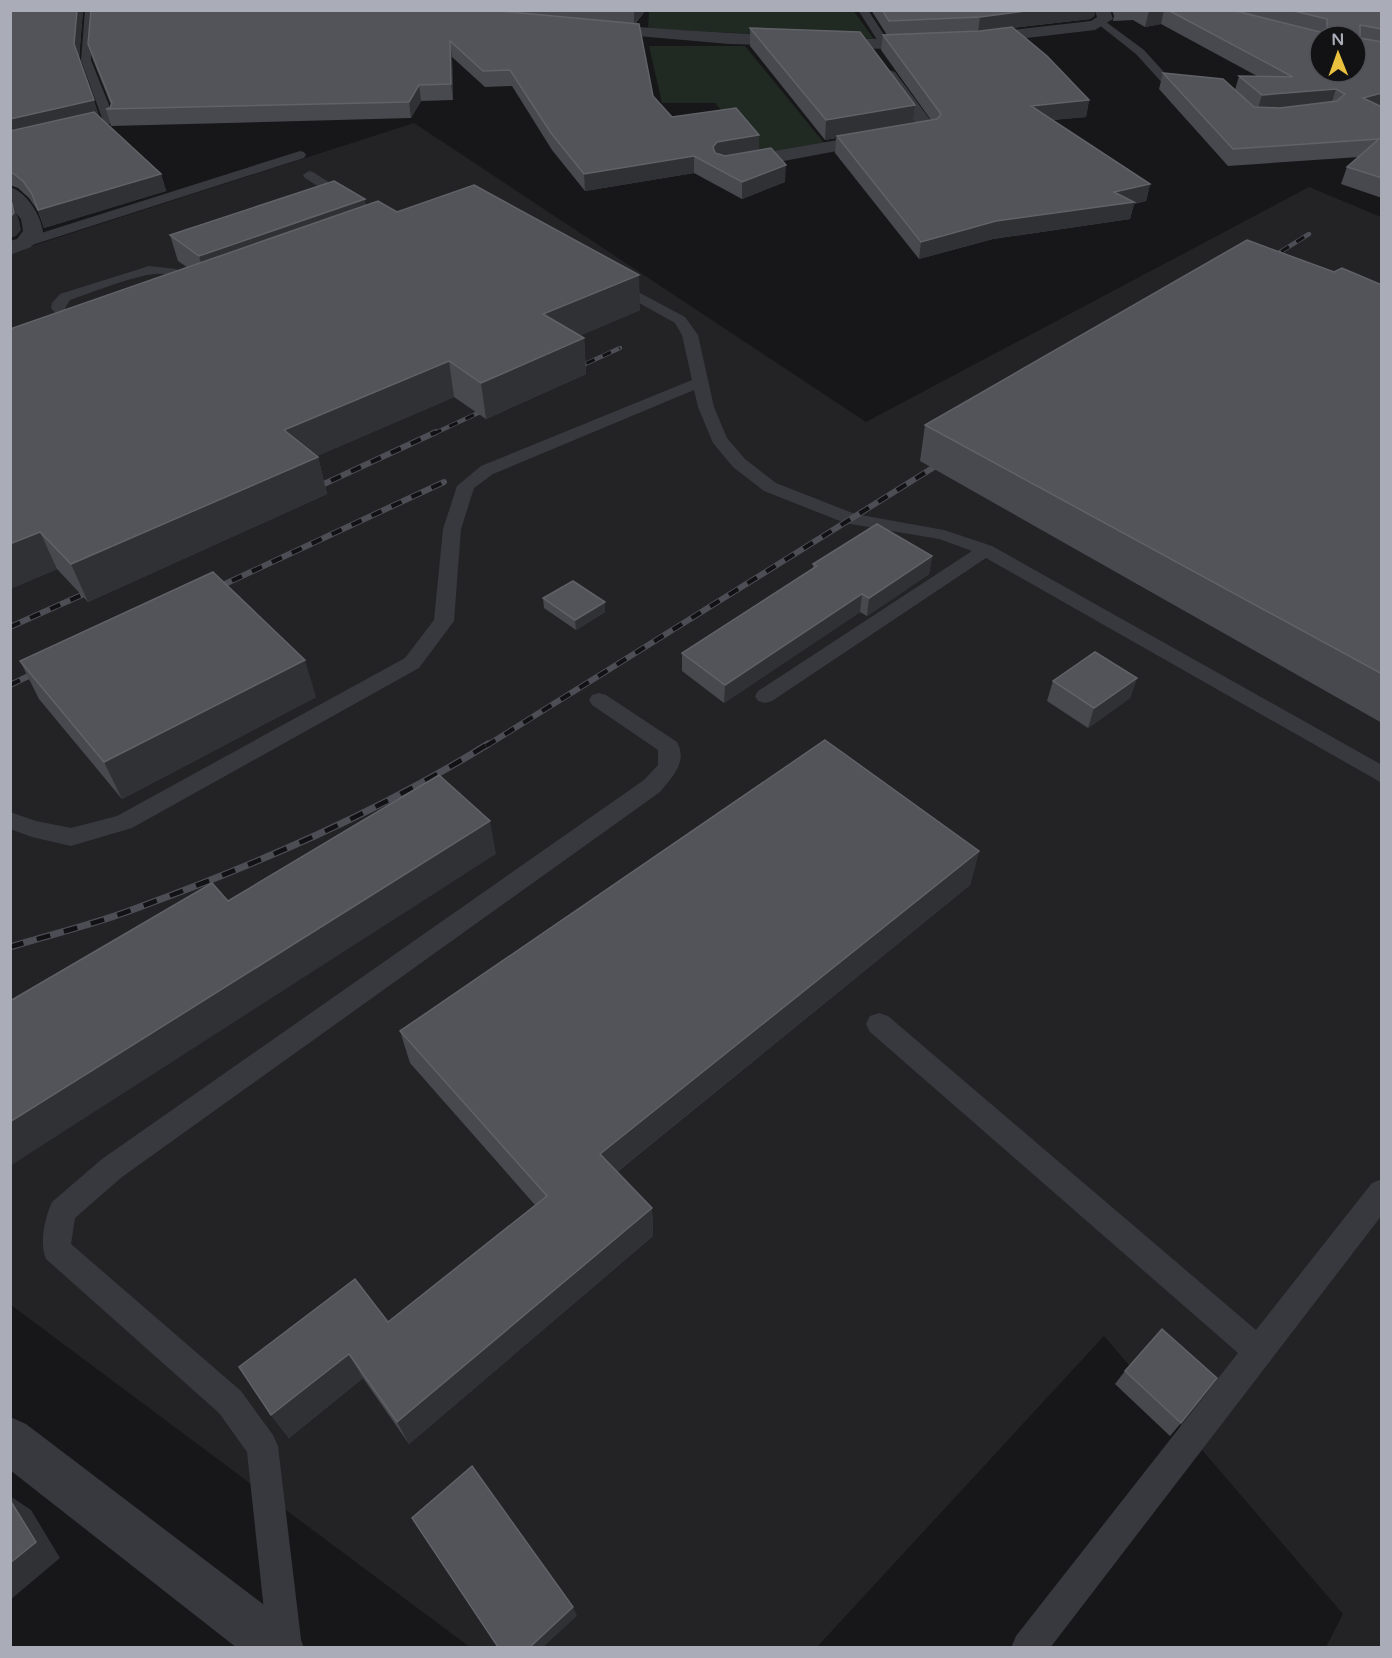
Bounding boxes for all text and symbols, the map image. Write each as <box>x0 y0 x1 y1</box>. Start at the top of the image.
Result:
north arrow <box>1308 24 1368 84</box>
text: N <box>1331 30 1344 50</box>

